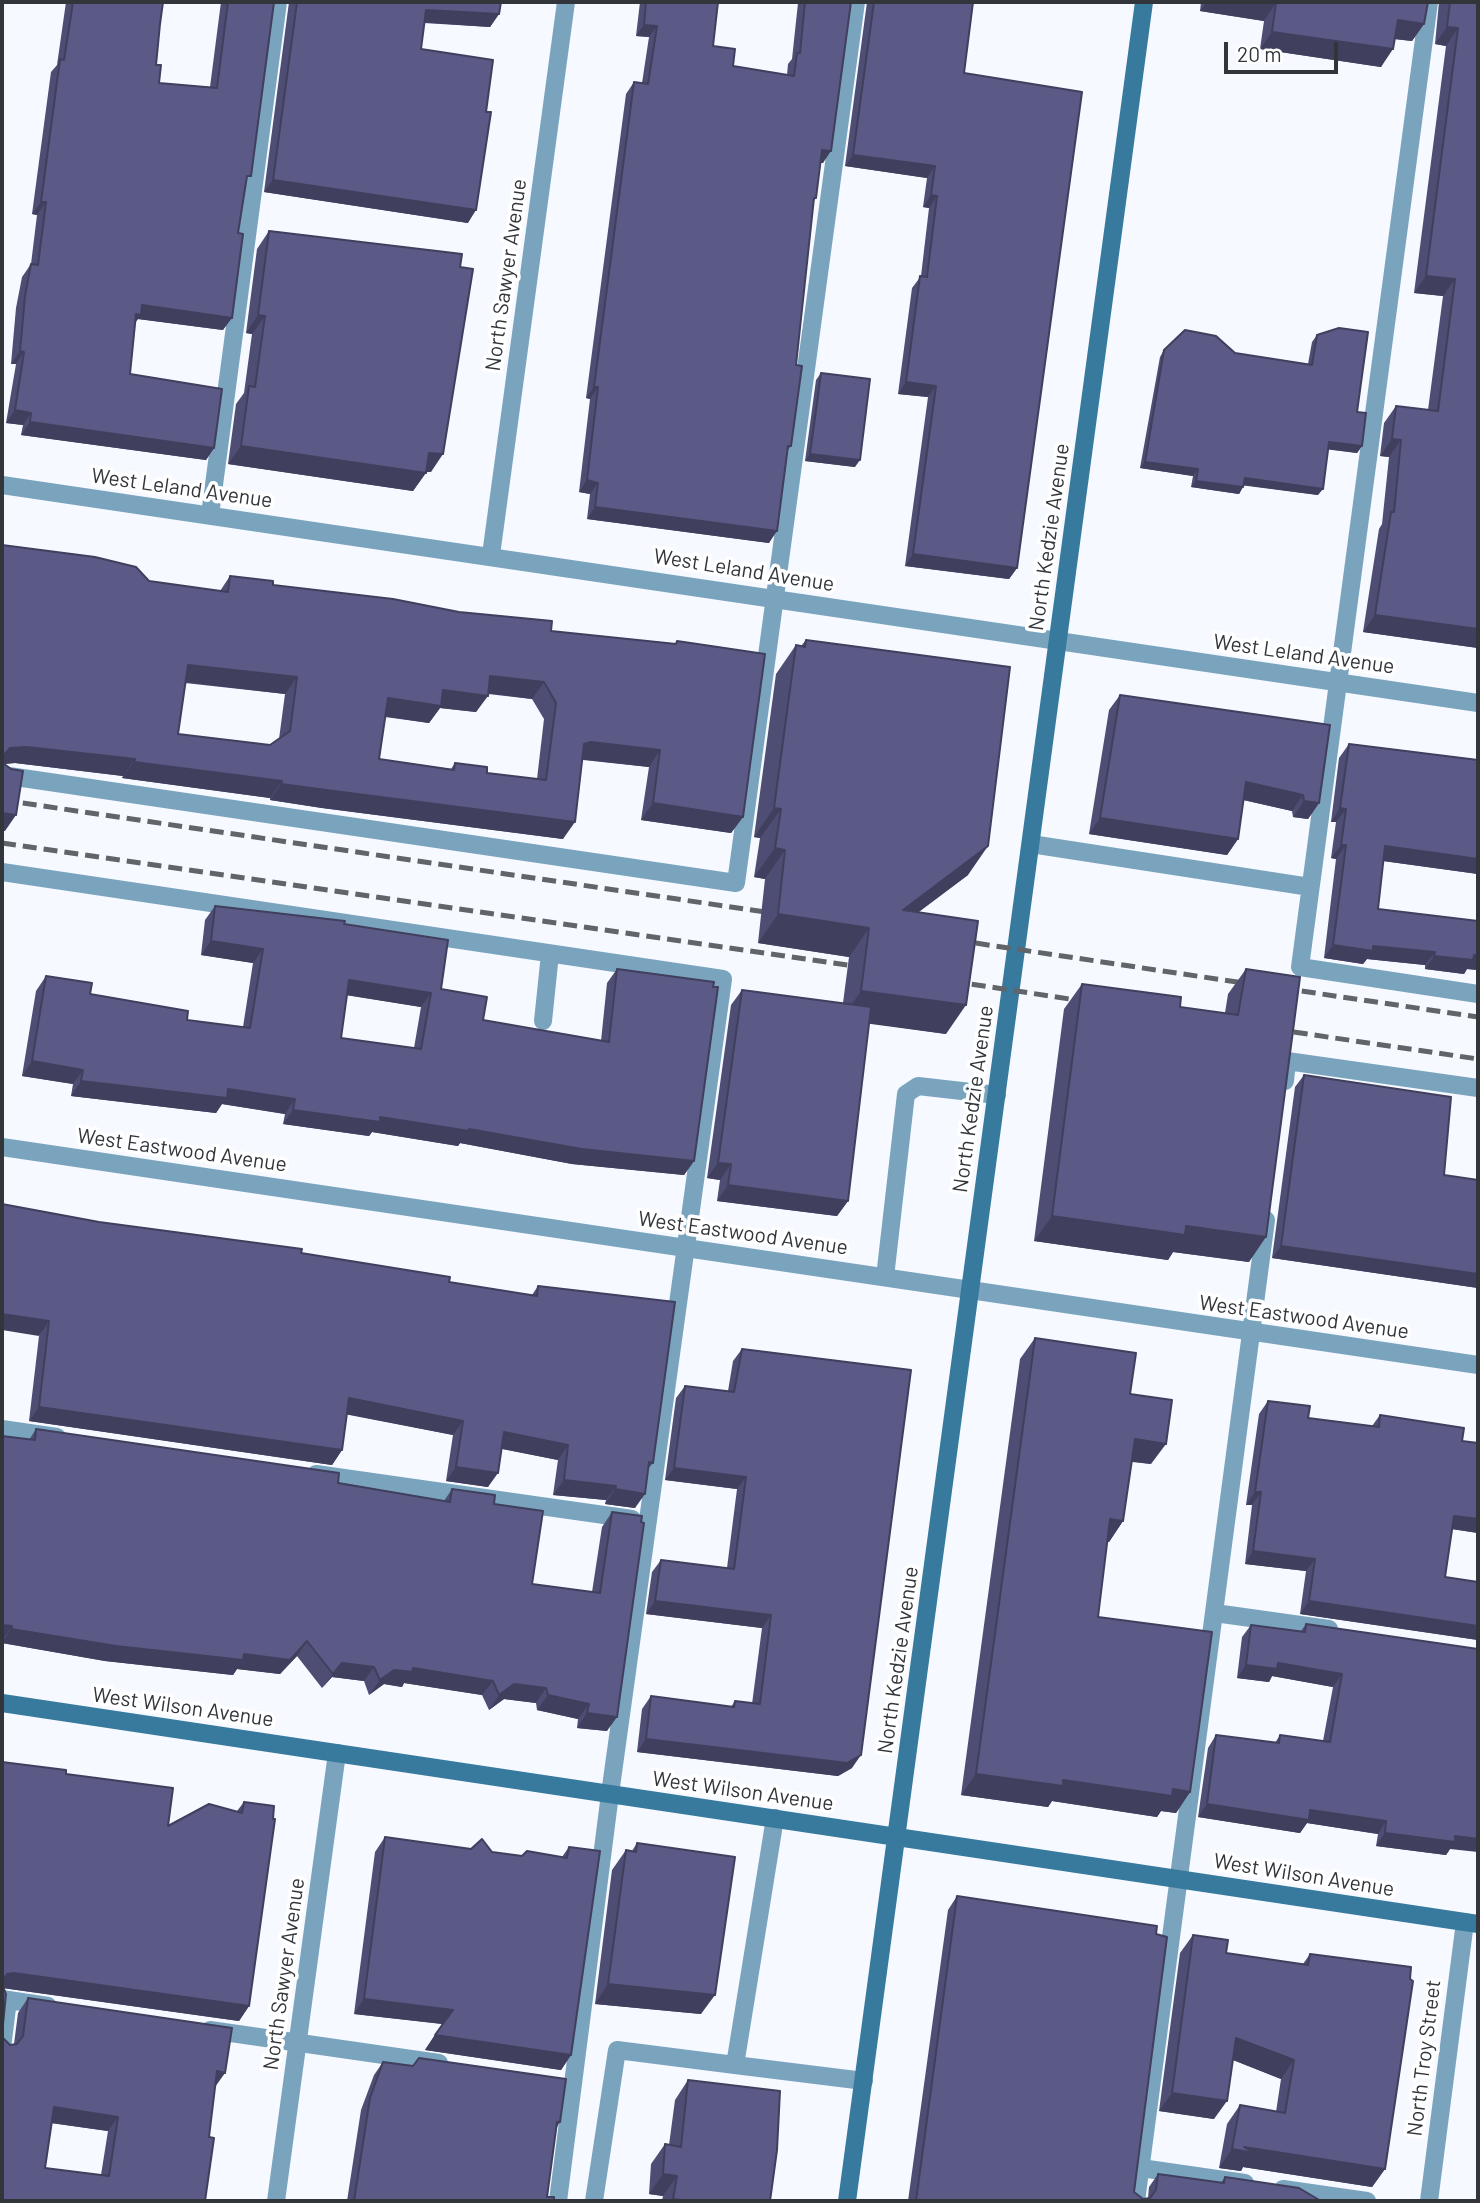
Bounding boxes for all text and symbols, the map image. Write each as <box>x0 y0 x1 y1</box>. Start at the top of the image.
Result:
scale bar <box>1228 28 1342 72</box>
text: 20 m <box>1237 41 1282 66</box>
street label: North Sawyer Avenue <box>480 177 532 373</box>
street label: North Kedzie Avenue <box>1023 442 1075 632</box>
street label: West Leland Avenue <box>90 463 274 513</box>
street label: West Leland Avenue <box>652 543 836 597</box>
street label: West Leland Avenue <box>1212 629 1396 679</box>
street label: North Kedzie Avenue <box>947 1004 999 1194</box>
street label: West Eastwood Avenue <box>75 1123 289 1177</box>
street label: West Eastwood Avenue <box>636 1206 850 1260</box>
street label: West Eastwood Avenue <box>1197 1290 1411 1344</box>
street label: North Kedzie Avenue <box>872 1565 924 1755</box>
street label: West Wilson Avenue <box>91 1682 275 1732</box>
street label: West Wilson Avenue <box>651 1766 835 1816</box>
street label: West Wilson Avenue <box>1212 1848 1396 1902</box>
street label: North Sawyer Avenue <box>258 1876 310 2072</box>
street label: North Troy Street <box>1402 1978 1446 2138</box>

